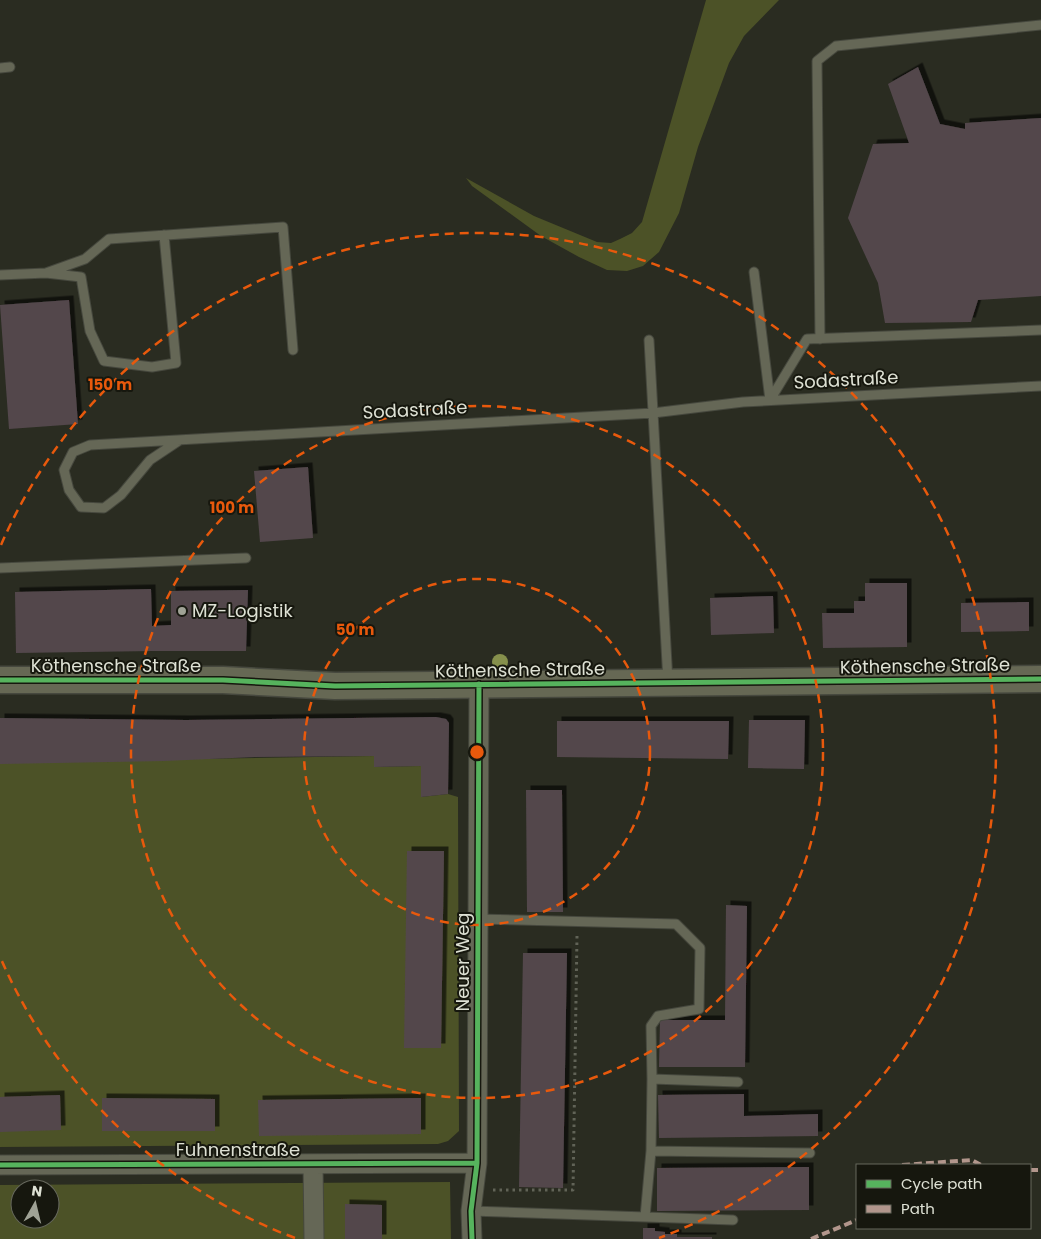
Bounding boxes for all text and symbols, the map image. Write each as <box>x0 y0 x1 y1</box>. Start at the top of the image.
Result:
street label: Sodastraße <box>793 364 899 395</box>
text: 150 m <box>88 374 132 395</box>
street label: Sodastraße <box>362 394 468 425</box>
text: 100 m <box>210 497 254 518</box>
place label: MZ-Logistik <box>192 598 293 623</box>
marker: MZ-Logistik <box>176 605 188 617</box>
text: 50 m <box>336 619 374 640</box>
street label: Köthensche Straße <box>840 652 1010 679</box>
street label: Köthensche Straße <box>31 653 201 678</box>
street label: Köthensche Straße <box>435 656 605 683</box>
centre of rings <box>468 743 486 761</box>
street label: Neuer Weg <box>450 913 475 1011</box>
street label: Fuhnenstraße <box>176 1137 300 1162</box>
legend <box>856 1164 1031 1229</box>
text: Cycle path <box>901 1173 982 1194</box>
north arrow <box>10 1179 60 1229</box>
text: N <box>30 1180 43 1202</box>
text: Path <box>901 1198 935 1219</box>

